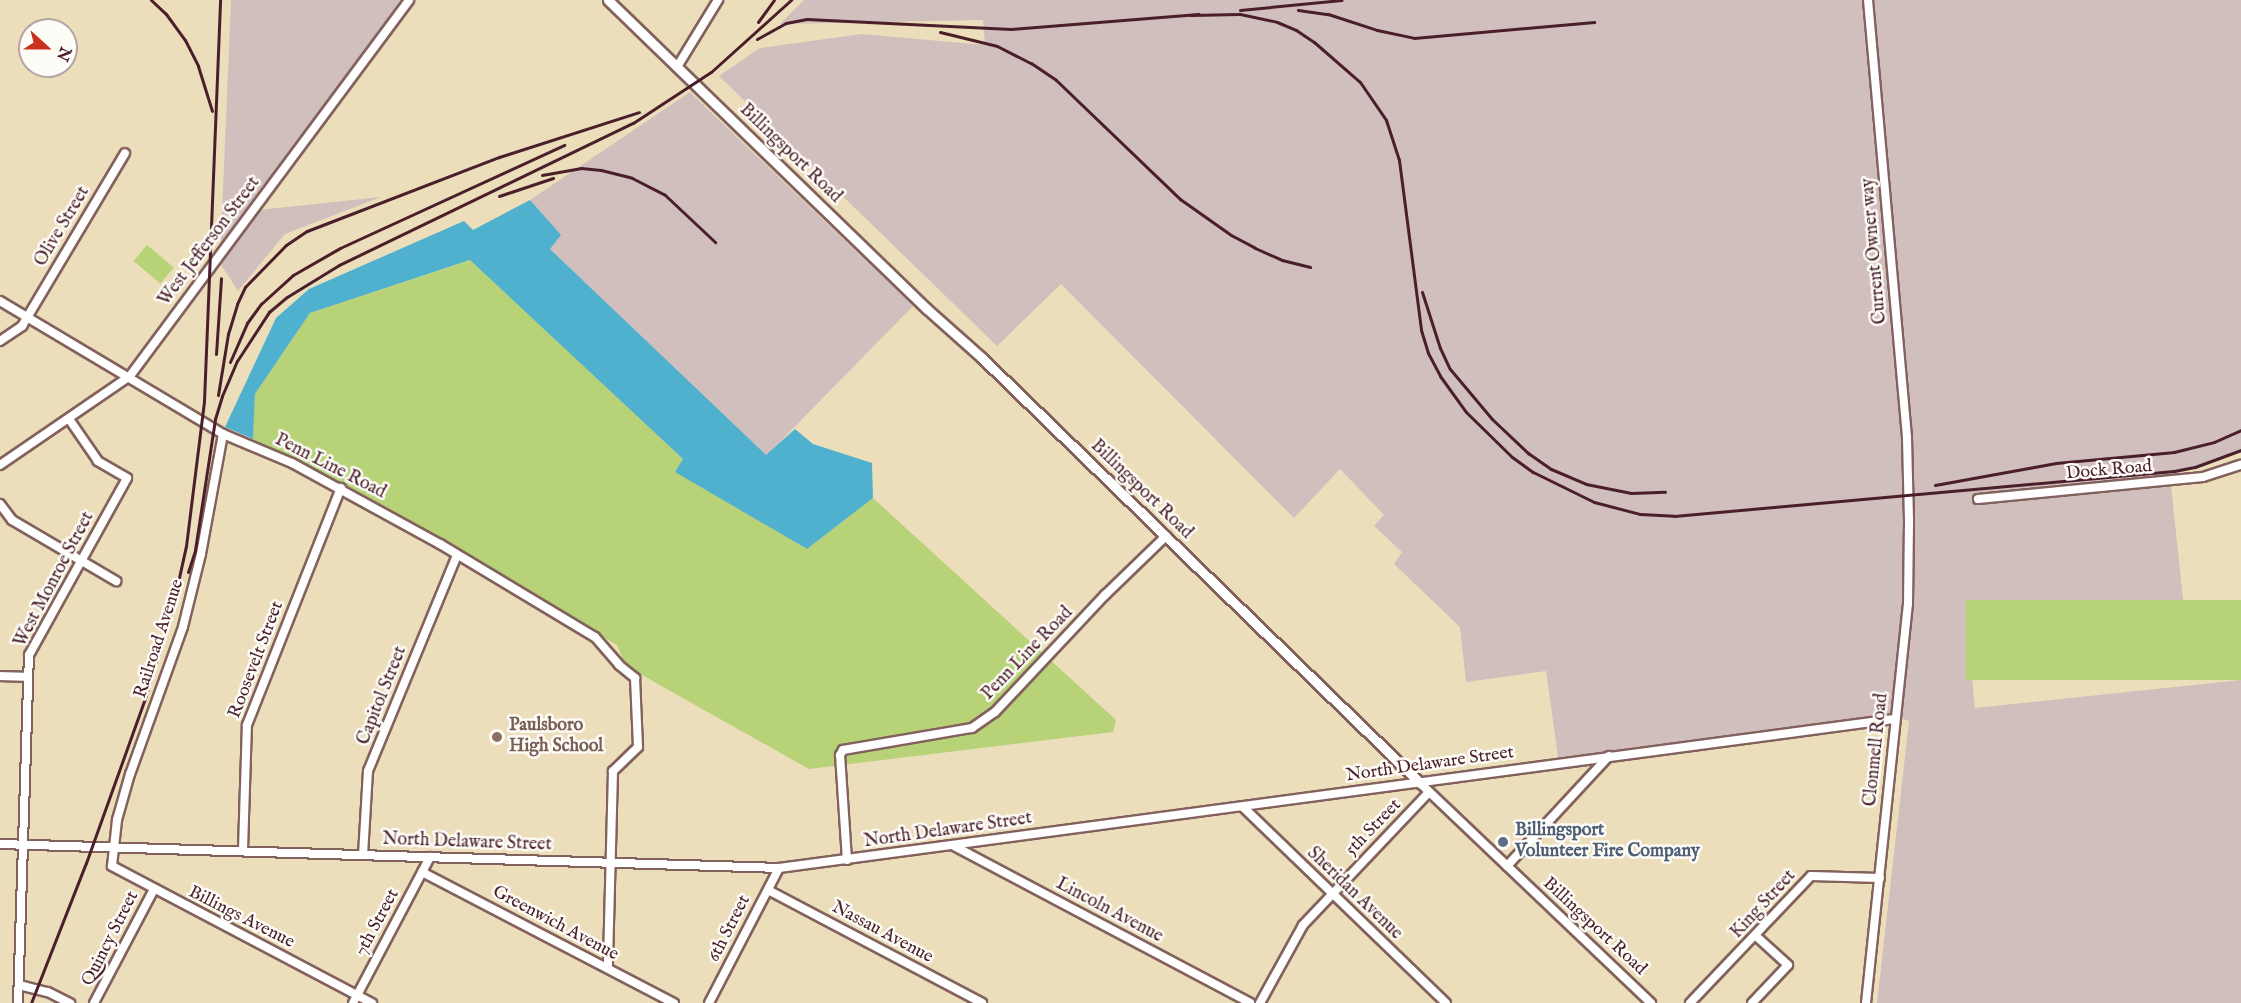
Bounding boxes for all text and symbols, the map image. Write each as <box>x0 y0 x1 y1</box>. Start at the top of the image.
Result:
north arrow <box>18 18 78 78</box>
text: N <box>51 44 75 64</box>
street label: Billingsport Road <box>734 100 846 208</box>
street label: West Jefferson Street <box>154 173 266 311</box>
street label: Current Owner way <box>1858 177 1892 325</box>
street label: Olive Street <box>31 183 95 271</box>
street label: Penn Line Road <box>271 430 389 504</box>
street label: Billingsport Road <box>1085 436 1197 544</box>
street label: Dock Road <box>2065 456 2153 486</box>
street label: West Monroe Street <box>10 509 100 651</box>
street label: Railroad Avenue <box>131 577 189 701</box>
street label: Roosevelt Street <box>225 598 289 722</box>
street label: Penn Line Road <box>978 603 1078 705</box>
street label: Capitol Street <box>353 644 413 748</box>
street label: Clonmell Road <box>1860 692 1894 808</box>
place label: Paulsboro High School <box>509 716 603 758</box>
marker: Paulsboro High School <box>490 730 504 744</box>
street label: North Delaware Street <box>1345 743 1515 787</box>
street label: 5th Street <box>1342 795 1406 861</box>
street label: North Delaware Street <box>863 809 1033 853</box>
place label: Billingsport Volunteer Fire Company <box>1515 821 1700 864</box>
street label: North Delaware Street <box>382 829 552 857</box>
marker: Billingsport Volunteer Fire Company <box>1496 835 1510 849</box>
street label: Sheridan Avenue <box>1302 843 1406 945</box>
street label: King Street <box>1727 866 1801 944</box>
street label: Billingsport Road <box>1538 873 1650 981</box>
street label: Lincoln Avenue <box>1052 874 1166 948</box>
street label: Billings Avenue <box>184 882 298 954</box>
street label: Greenwich Avenue <box>488 882 622 966</box>
street label: 7th Street <box>351 886 405 960</box>
street label: Quincy Street <box>78 888 144 990</box>
street label: 6th Street <box>704 892 756 966</box>
street label: Nassau Avenue <box>828 897 936 969</box>

